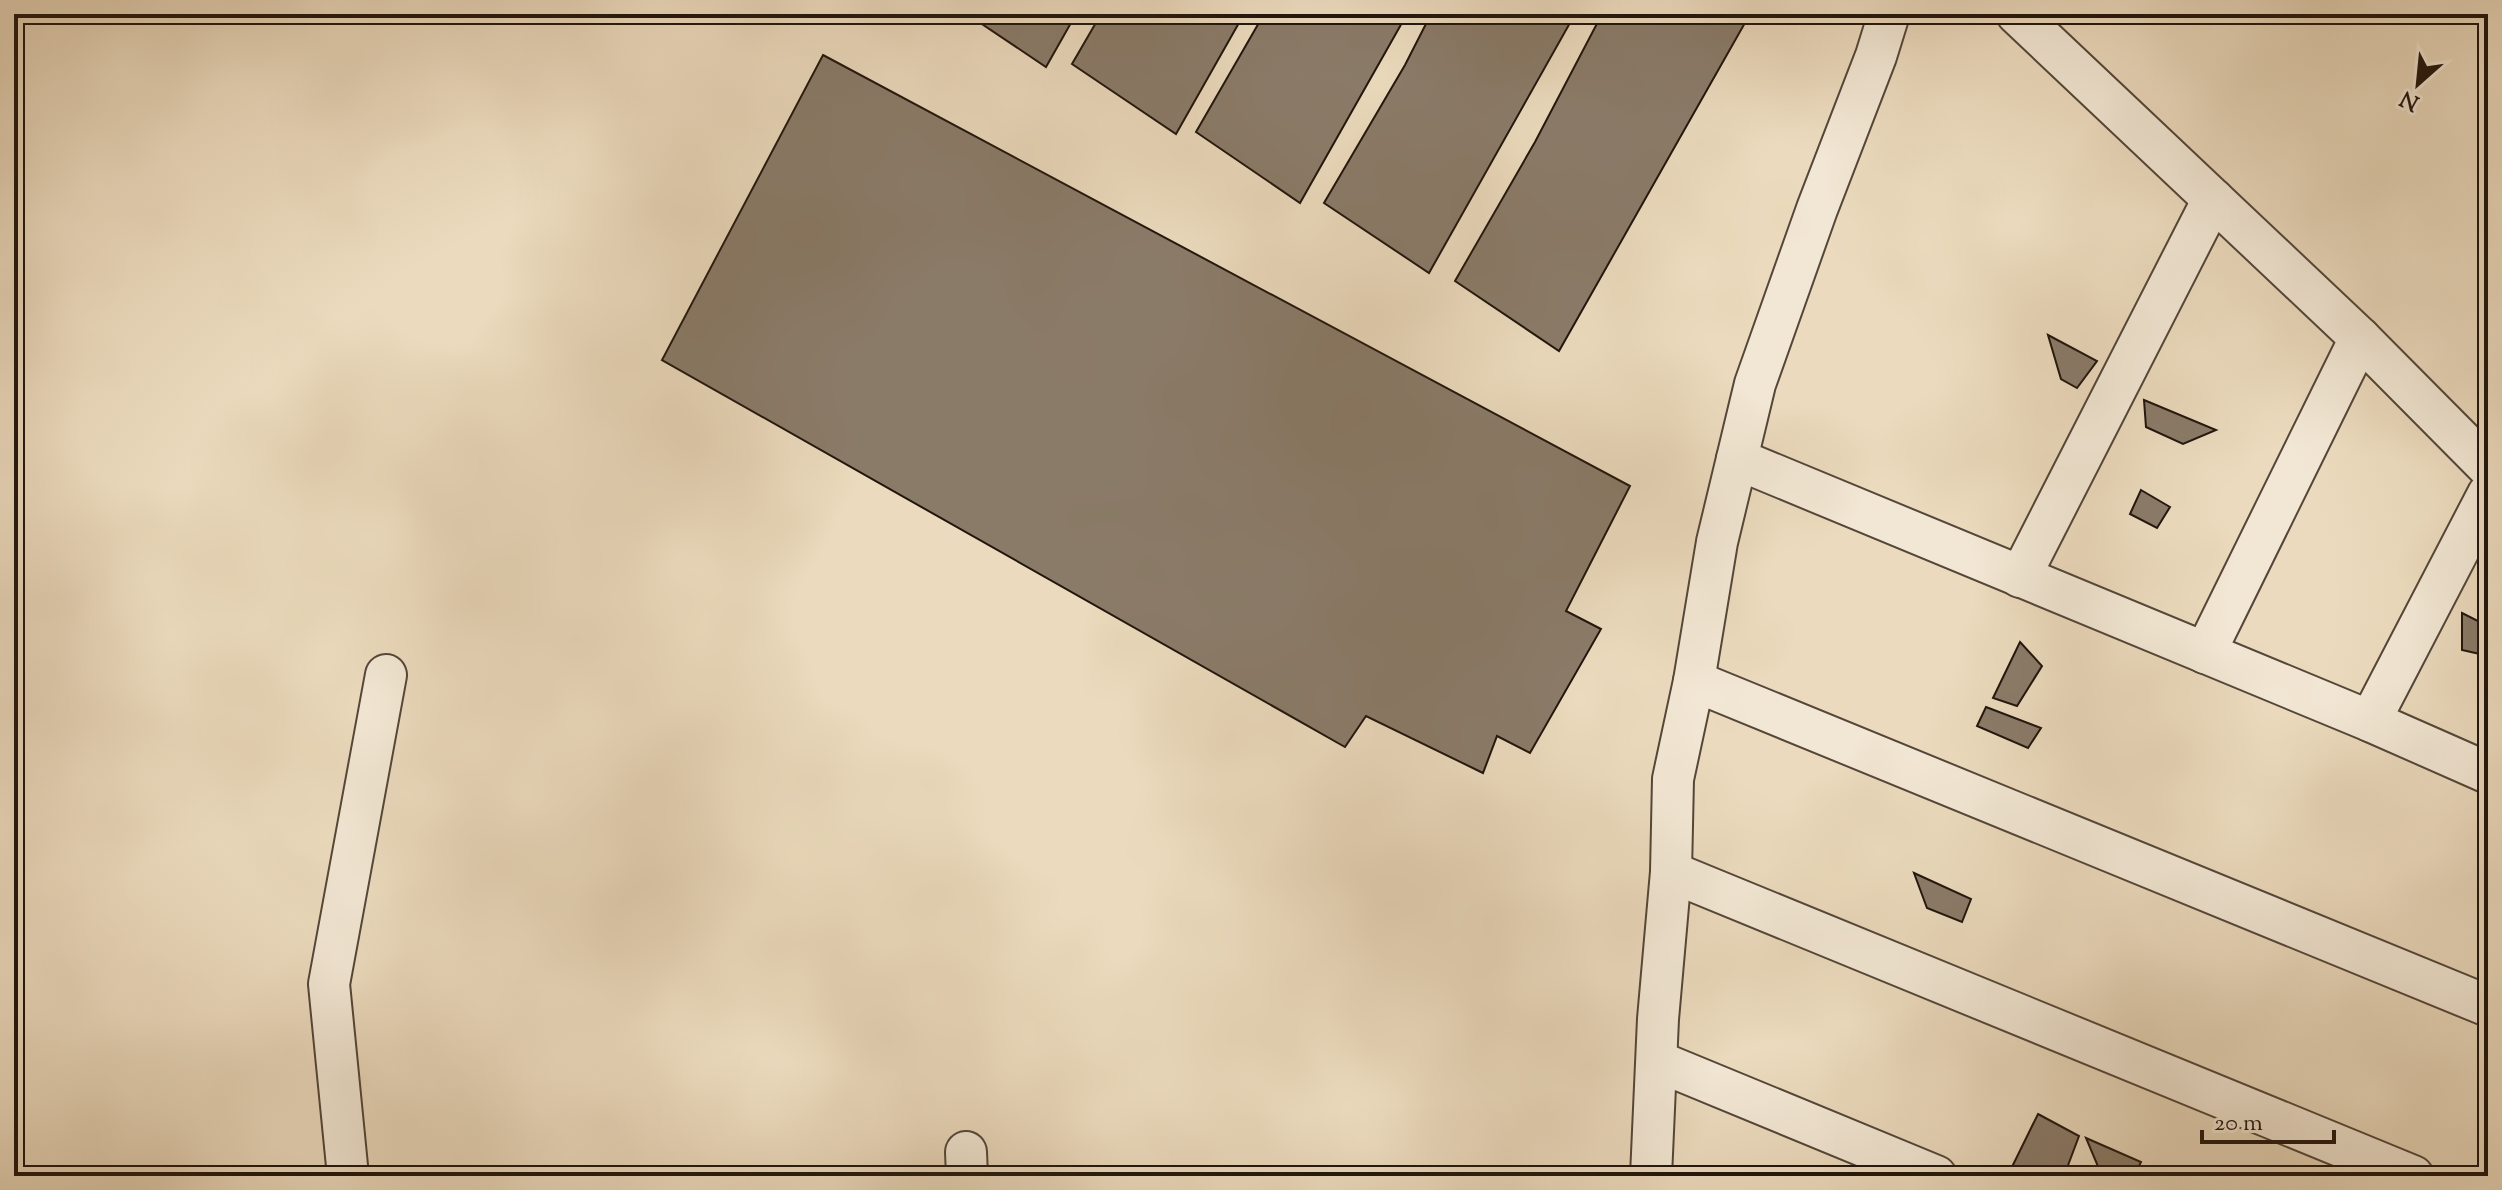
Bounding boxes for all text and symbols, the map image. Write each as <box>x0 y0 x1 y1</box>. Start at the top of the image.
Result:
north arrow <box>2378 44 2458 124</box>
text: N <box>2395 81 2425 117</box>
scale bar <box>2202 1094 2334 1144</box>
text: 20 m <box>2214 1107 2263 1141</box>

